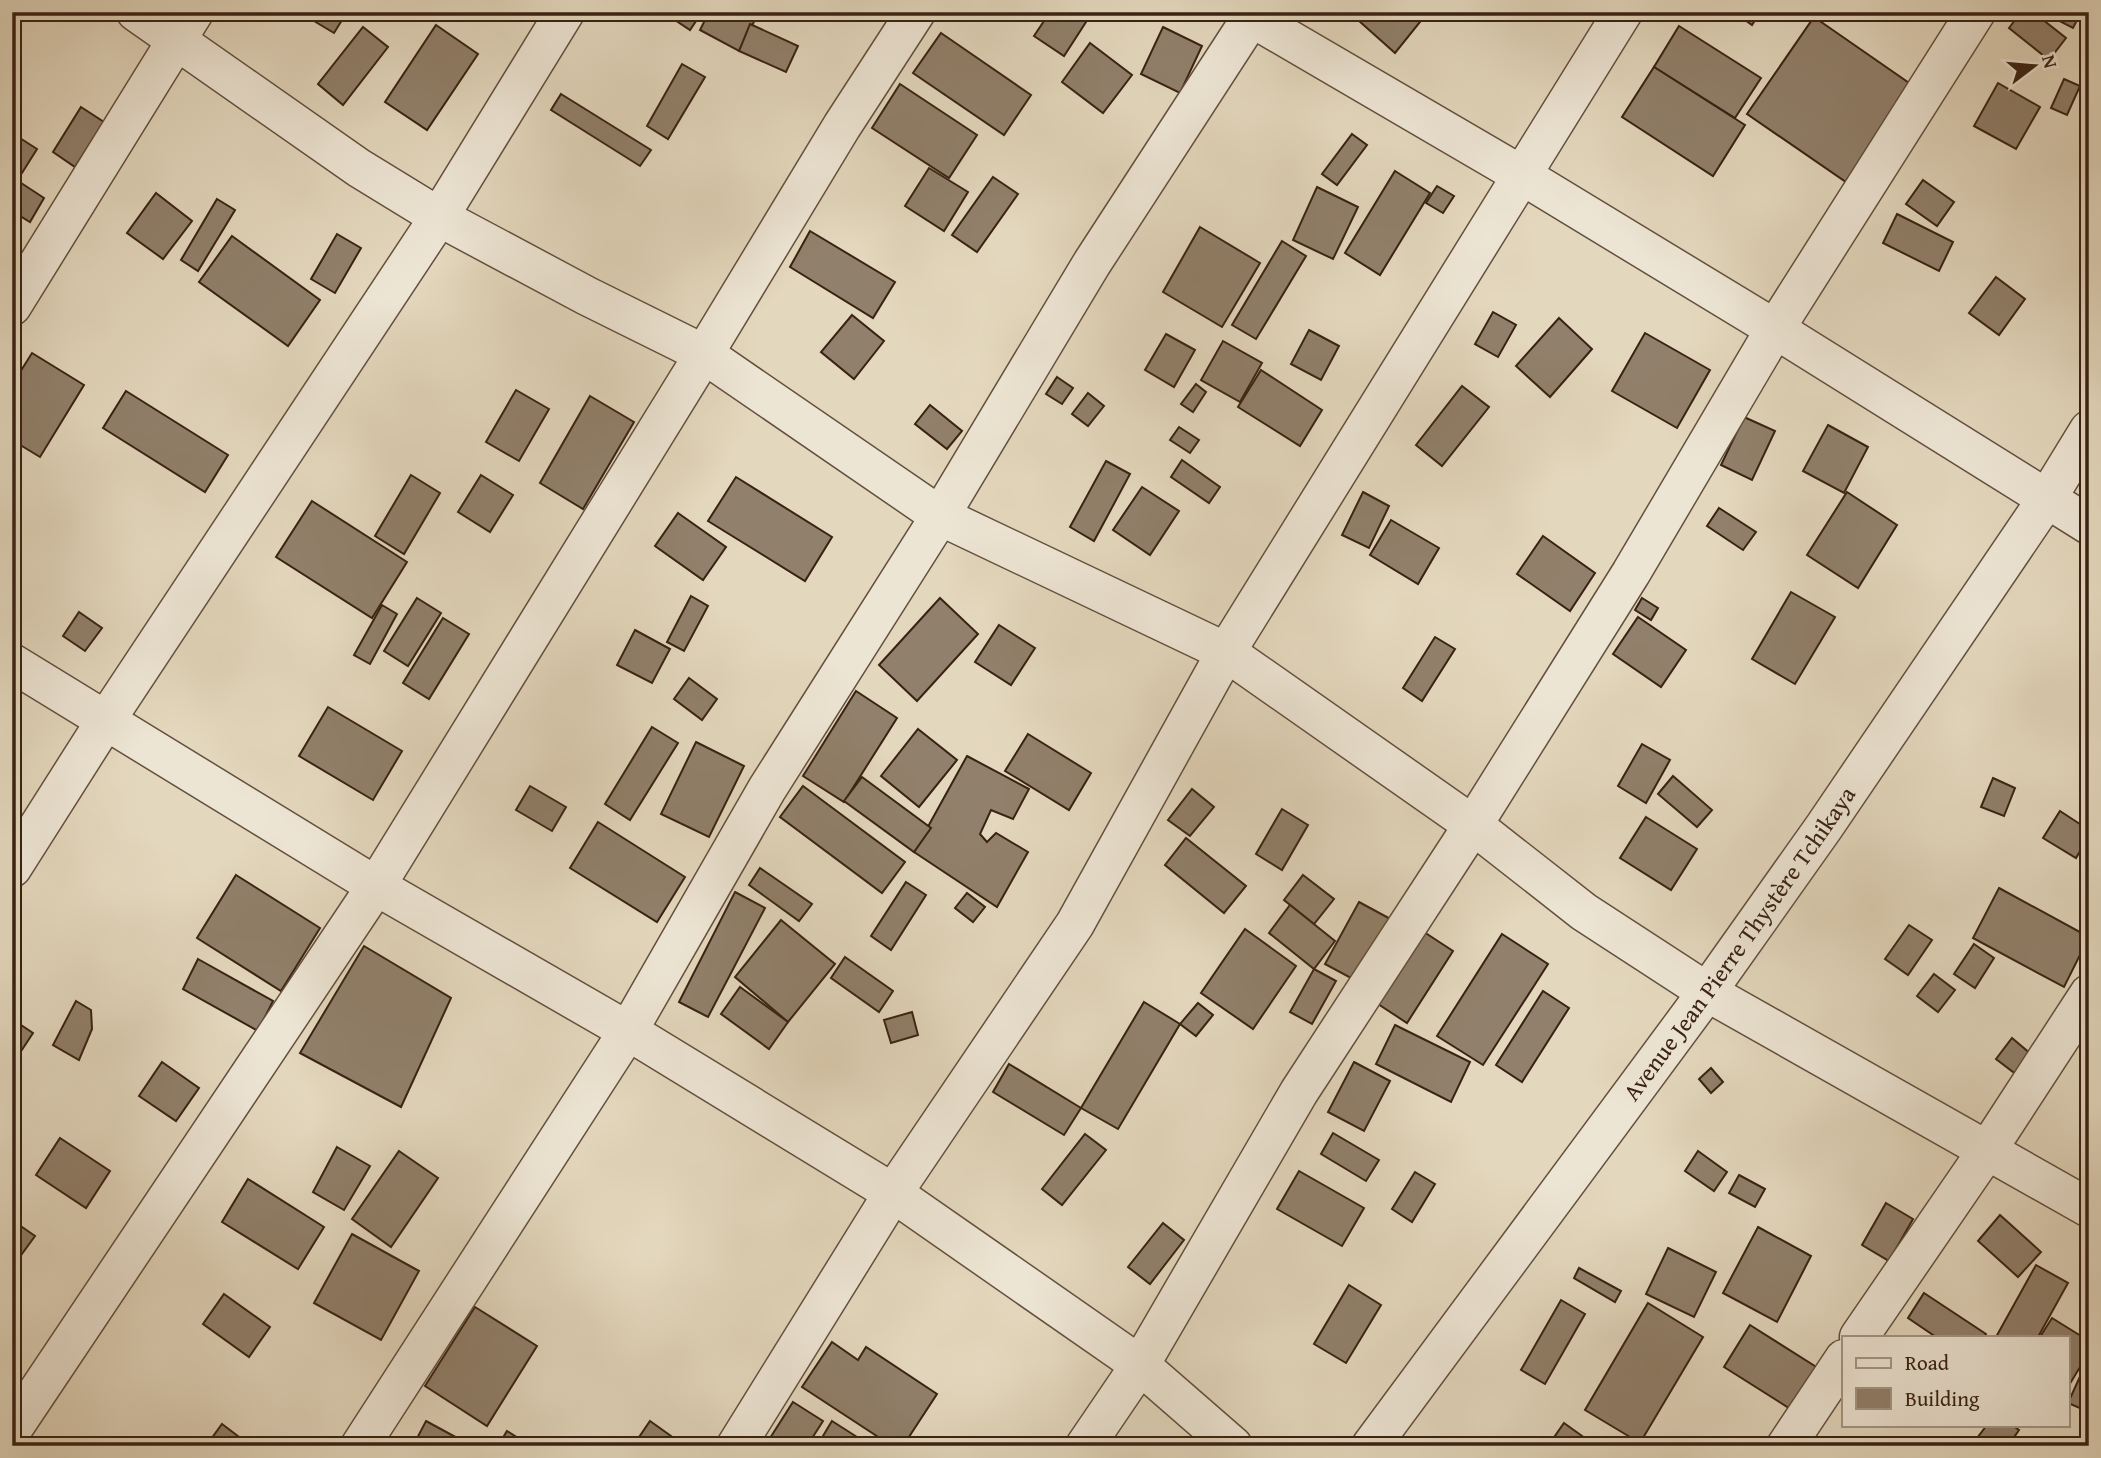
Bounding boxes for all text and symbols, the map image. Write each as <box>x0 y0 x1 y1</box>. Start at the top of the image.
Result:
north arrow <box>2000 32 2070 102</box>
text: N <box>2035 51 2066 72</box>
street label: Avenue Jean Pierre Thystère Tchikaya <box>1614 779 1864 1108</box>
legend <box>1842 1336 2070 1426</box>
text: Road <box>1905 1347 1950 1378</box>
text: Building <box>1905 1383 1980 1414</box>

